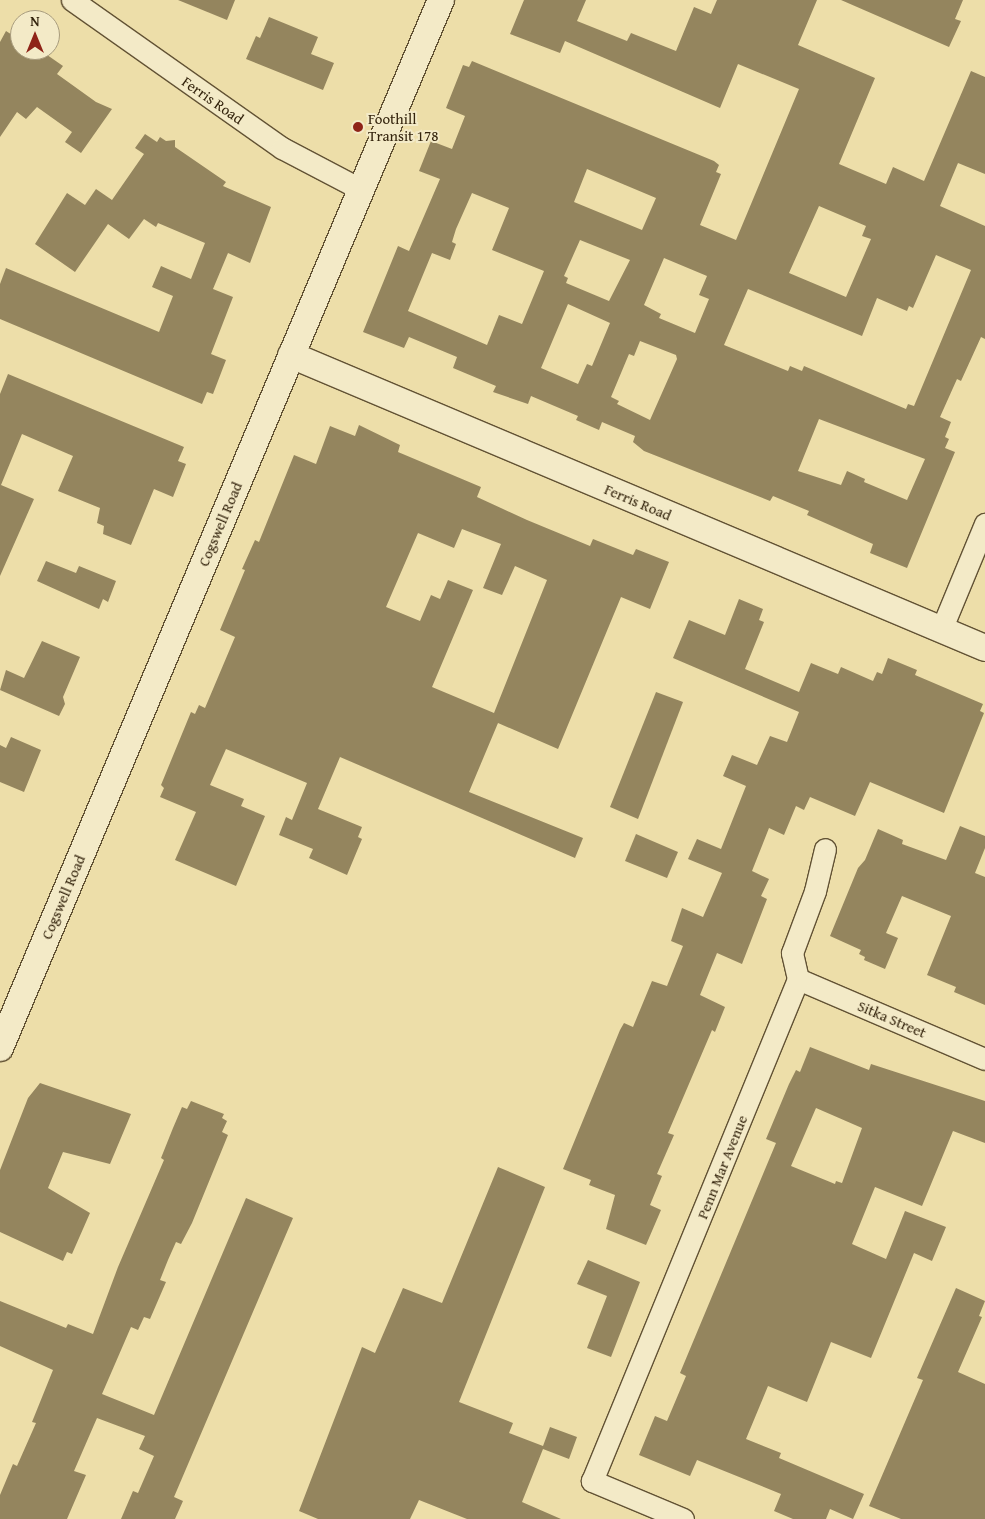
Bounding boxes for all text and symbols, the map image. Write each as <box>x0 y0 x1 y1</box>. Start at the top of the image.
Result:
north arrow <box>10 10 60 60</box>
text: N <box>30 11 40 31</box>
street label: Ferris Road <box>179 72 247 128</box>
place label: Foothill Transit 178 <box>368 109 438 144</box>
marker: Foothill Transit 178 <box>352 121 364 133</box>
street label: Cogswell Road <box>194 479 246 569</box>
street label: Ferris Road <box>602 480 674 524</box>
street label: Cogswell Road <box>37 852 89 942</box>
street label: Sitka Street <box>855 996 929 1042</box>
street label: Penn Mar Avenue <box>693 1113 751 1221</box>

